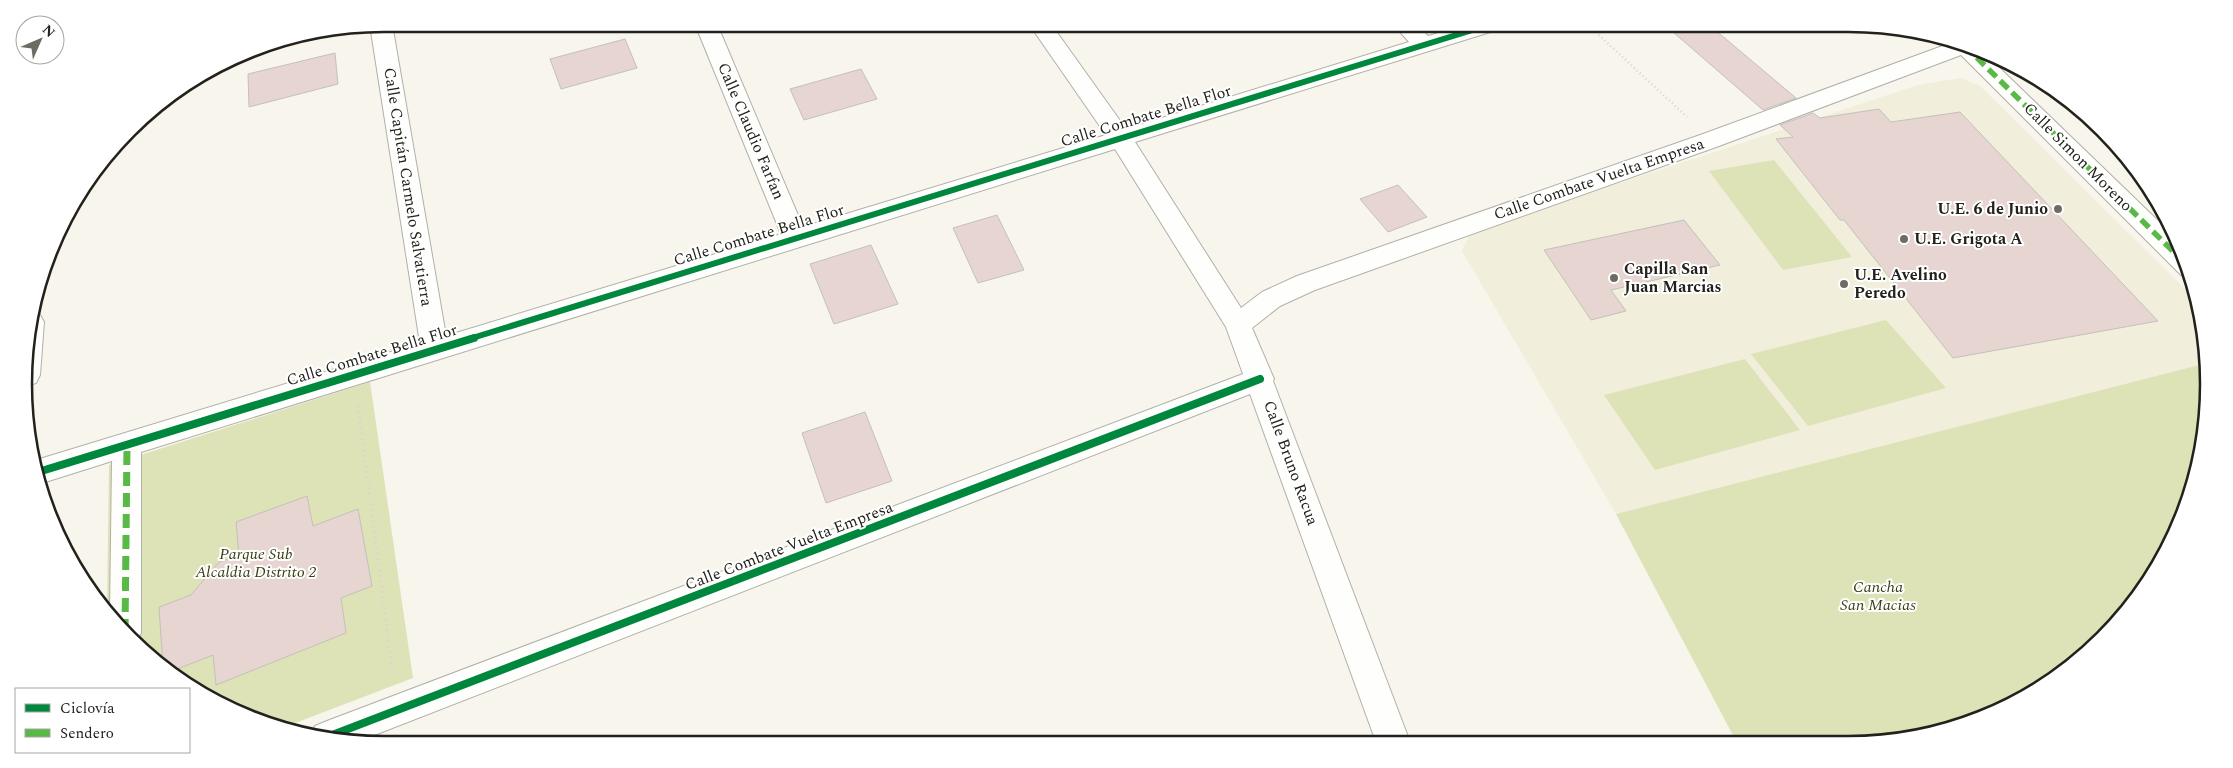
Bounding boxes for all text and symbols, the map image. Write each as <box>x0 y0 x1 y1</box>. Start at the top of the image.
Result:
north arrow <box>15 15 65 65</box>
text: N <box>37 20 60 43</box>
street label: Calle Claudio Farfan <box>711 59 791 203</box>
street label: Calle Capitán Carmelo Salvatierra <box>377 66 439 308</box>
street label: Calle Combate Bella Flor <box>1058 79 1234 153</box>
street label: Calle Simon Moreno <box>2018 97 2138 217</box>
street label: Calle Combate Vuelta Empresa <box>1491 132 1708 226</box>
place label: U.E. 6 de Junio <box>1937 197 2048 221</box>
street label: Calle Combate Bella Flor <box>671 198 847 272</box>
marker: U.E. 6 de Junio <box>2052 203 2064 215</box>
place label: U.E. Grigota A <box>1914 227 2023 251</box>
marker: U.E. Grigota A <box>1898 233 1910 245</box>
place label: Capilla San Juan Marcias <box>1624 257 1722 299</box>
place label: U.E. Avelino Peredo <box>1854 263 1947 305</box>
marker: Capilla San Juan Marcias <box>1608 272 1620 284</box>
marker: U.E. Avelino Peredo <box>1838 278 1850 290</box>
street label: Calle Combate Bella Flor <box>284 318 460 392</box>
street label: Calle Bruno Racua <box>1257 397 1325 529</box>
street label: Calle Combate Vuelta Empresa <box>681 495 897 597</box>
park label: Parque Sub Alcaldia Distrito 2 <box>194 542 317 584</box>
park label: Cancha San Macias <box>1840 575 1916 617</box>
legend <box>15 688 190 753</box>
text: Ciclovía <box>60 697 115 720</box>
text: Sendero <box>60 722 114 745</box>

